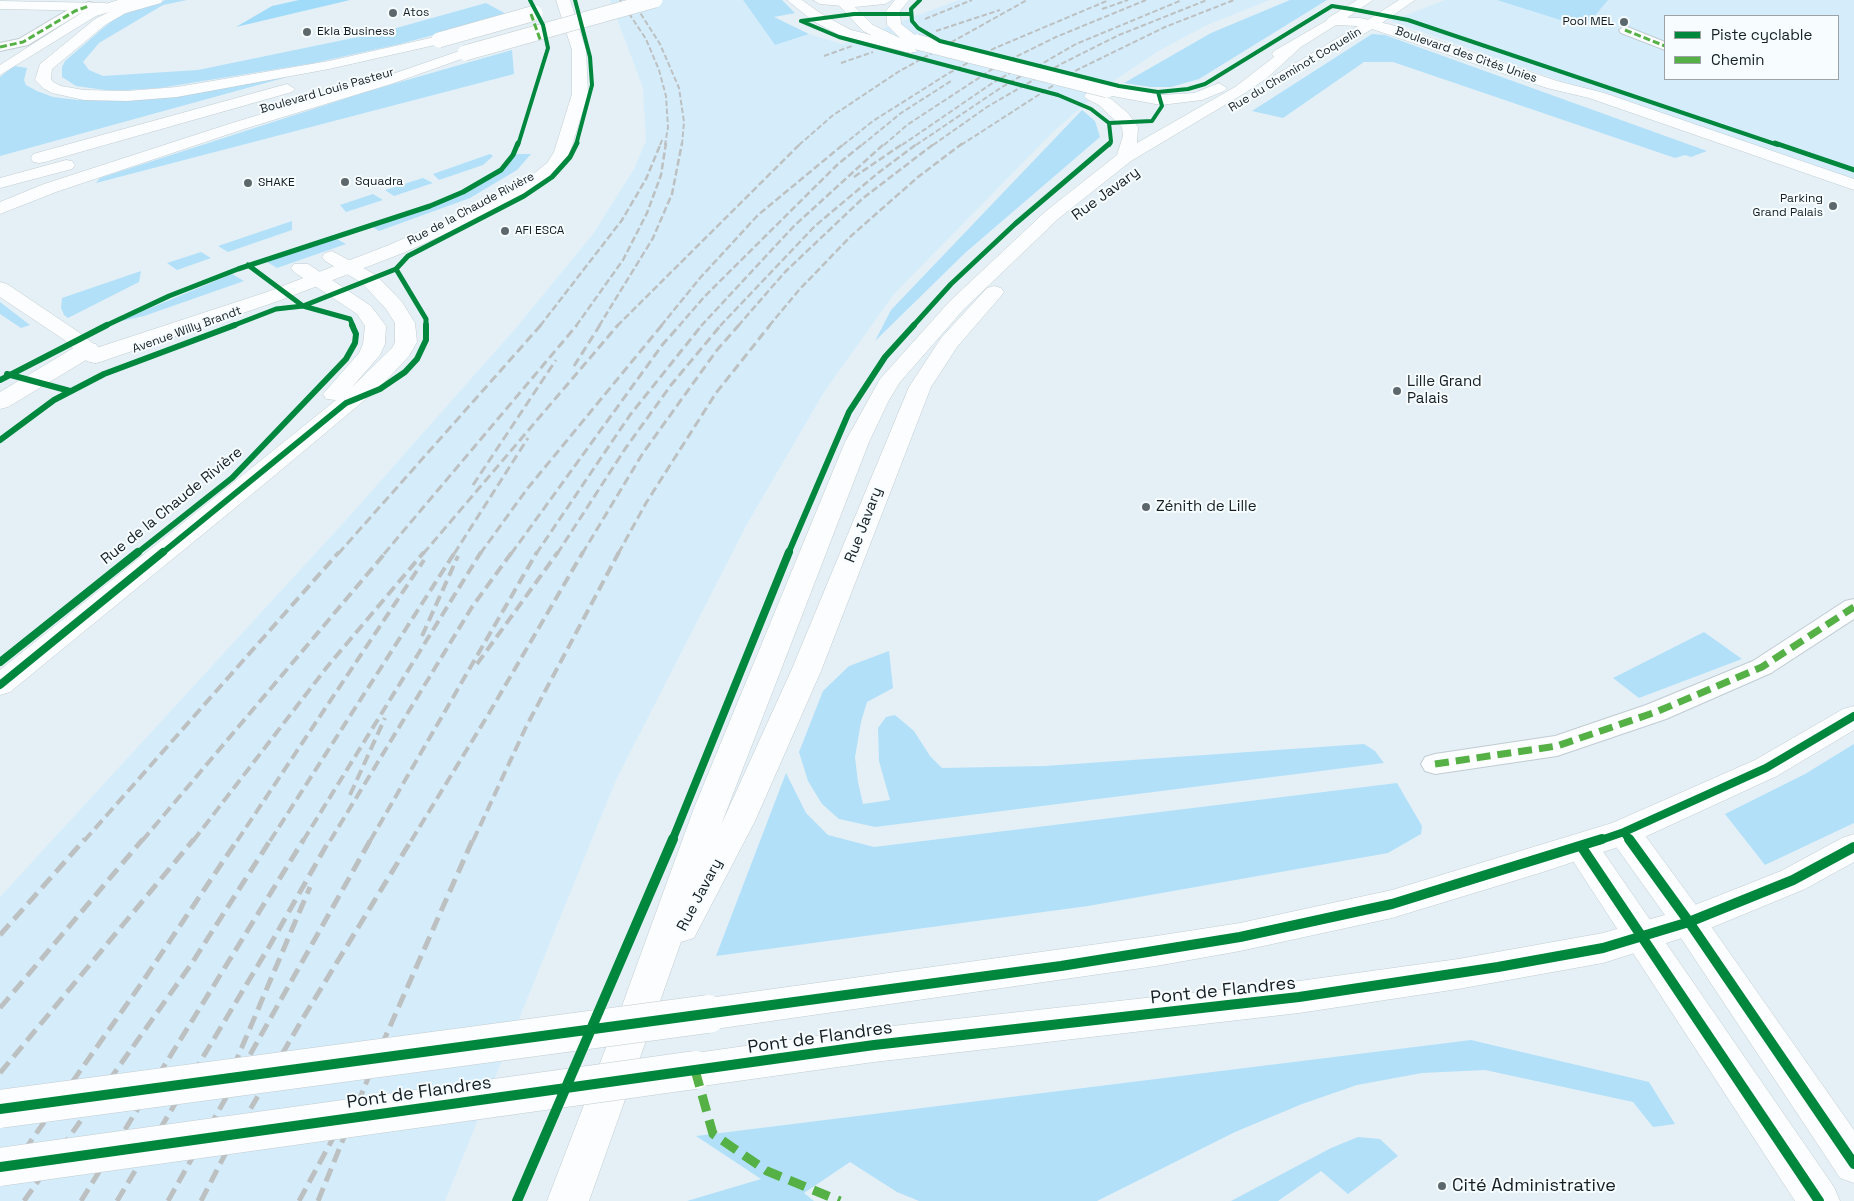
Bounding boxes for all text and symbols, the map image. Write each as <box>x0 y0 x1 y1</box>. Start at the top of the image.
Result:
place label: Atos <box>403 6 429 20</box>
marker: Atos <box>387 7 399 19</box>
place label: Pool MEL <box>1562 15 1614 29</box>
legend <box>1664 15 1839 80</box>
marker: Pool MEL <box>1618 16 1630 28</box>
street label: Boulevard des Cités Unies <box>1393 24 1539 86</box>
place label: Ekla Business <box>317 25 395 39</box>
street label: Rue du Cheminot Coquelin <box>1226 25 1364 115</box>
text: Piste cyclable <box>1711 25 1812 44</box>
marker: Ekla Business <box>301 26 313 38</box>
text: Chemin <box>1711 50 1764 69</box>
street label: Boulevard Louis Pasteur <box>258 65 396 117</box>
street label: Rue Javary <box>1069 163 1143 225</box>
street label: Rue de la Chaude Rivière <box>405 169 537 249</box>
place label: Squadra <box>355 175 403 189</box>
place label: SHAKE <box>258 176 295 190</box>
marker: Squadra <box>339 176 351 188</box>
marker: SHAKE <box>242 177 254 189</box>
place label: Parking Grand Palais <box>1753 192 1823 220</box>
marker: Parking Grand Palais <box>1827 200 1839 212</box>
place label: AFI ESCA <box>515 224 564 238</box>
marker: AFI ESCA <box>499 225 511 237</box>
street label: Avenue Willy Brandt <box>131 304 243 356</box>
place label: Lille Grand Palais <box>1407 373 1482 408</box>
marker: Lille Grand Palais <box>1391 385 1403 397</box>
street label: Rue de la Chaude Rivière <box>98 443 246 569</box>
street label: Rue Javary <box>841 485 887 565</box>
place label: Zénith de Lille <box>1156 498 1257 516</box>
marker: Zénith de Lille <box>1140 501 1152 513</box>
street label: Rue Javary <box>673 856 727 934</box>
street label: Pont de Flandres <box>1149 973 1297 1009</box>
street label: Pont de Flandres <box>746 1017 894 1059</box>
street label: Pont de Flandres <box>345 1072 493 1114</box>
place label: Cité Administrative <box>1452 1175 1616 1197</box>
marker: Cité Administrative <box>1436 1180 1448 1192</box>

